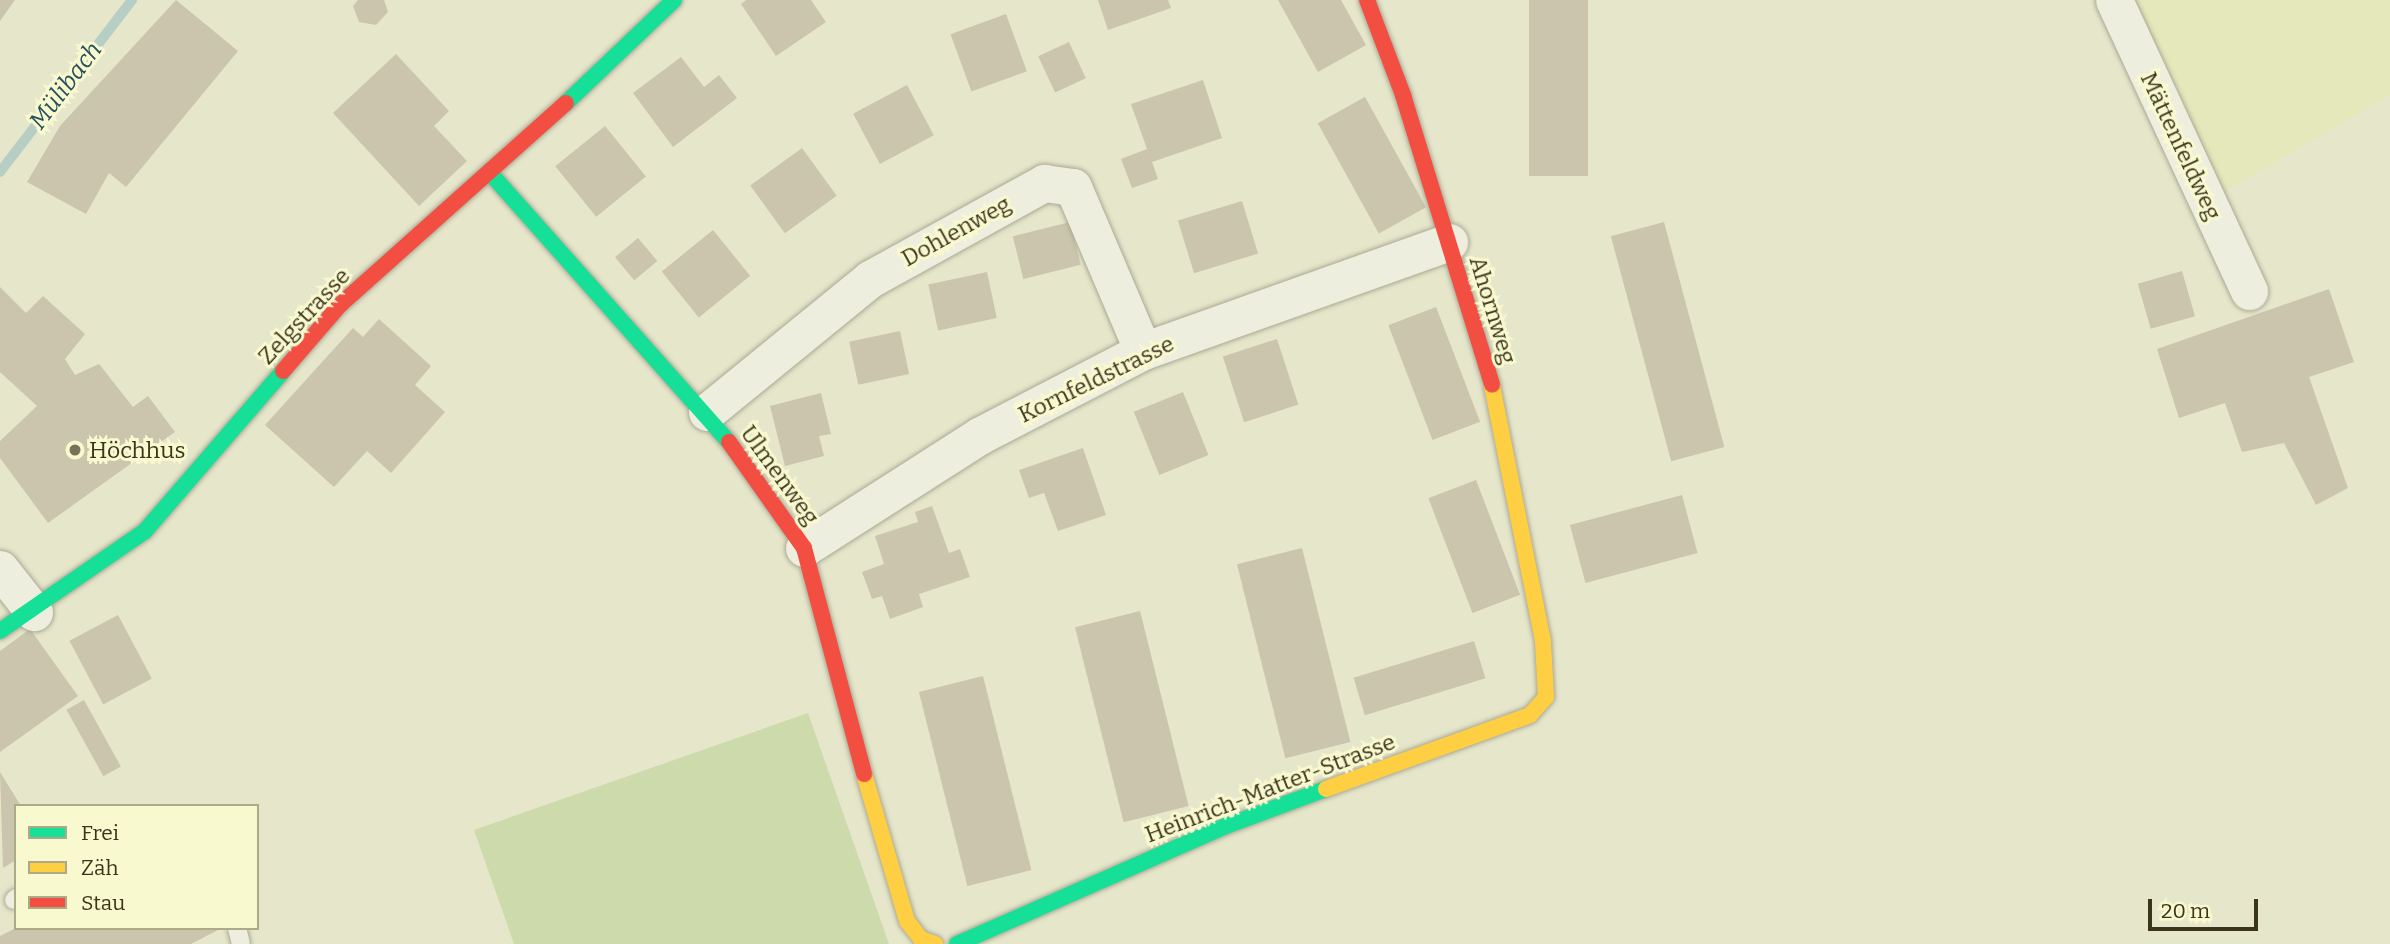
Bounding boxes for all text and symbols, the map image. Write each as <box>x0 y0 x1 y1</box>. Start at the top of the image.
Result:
water label: Mülibach <box>24 37 108 135</box>
street label: Mättenfeldweg <box>2135 68 2227 224</box>
street label: Dohlenweg <box>897 190 1015 272</box>
street label: Ahornweg <box>1464 253 1522 367</box>
street label: Zelgstrasse <box>252 262 356 370</box>
street label: Kornfeldstrasse <box>1014 329 1178 429</box>
street label: Ulmenweg <box>735 420 825 530</box>
place label: Höchhus <box>89 436 185 464</box>
marker: Höchhus <box>67 442 83 458</box>
street label: Heinrich-Matter-Strasse <box>1141 728 1399 848</box>
legend <box>14 804 259 930</box>
text: Frei <box>81 820 119 846</box>
text: Zäh <box>81 855 119 881</box>
scale bar <box>2152 884 2262 928</box>
text: Stau <box>81 890 125 916</box>
text: 20 m <box>2161 898 2210 924</box>

